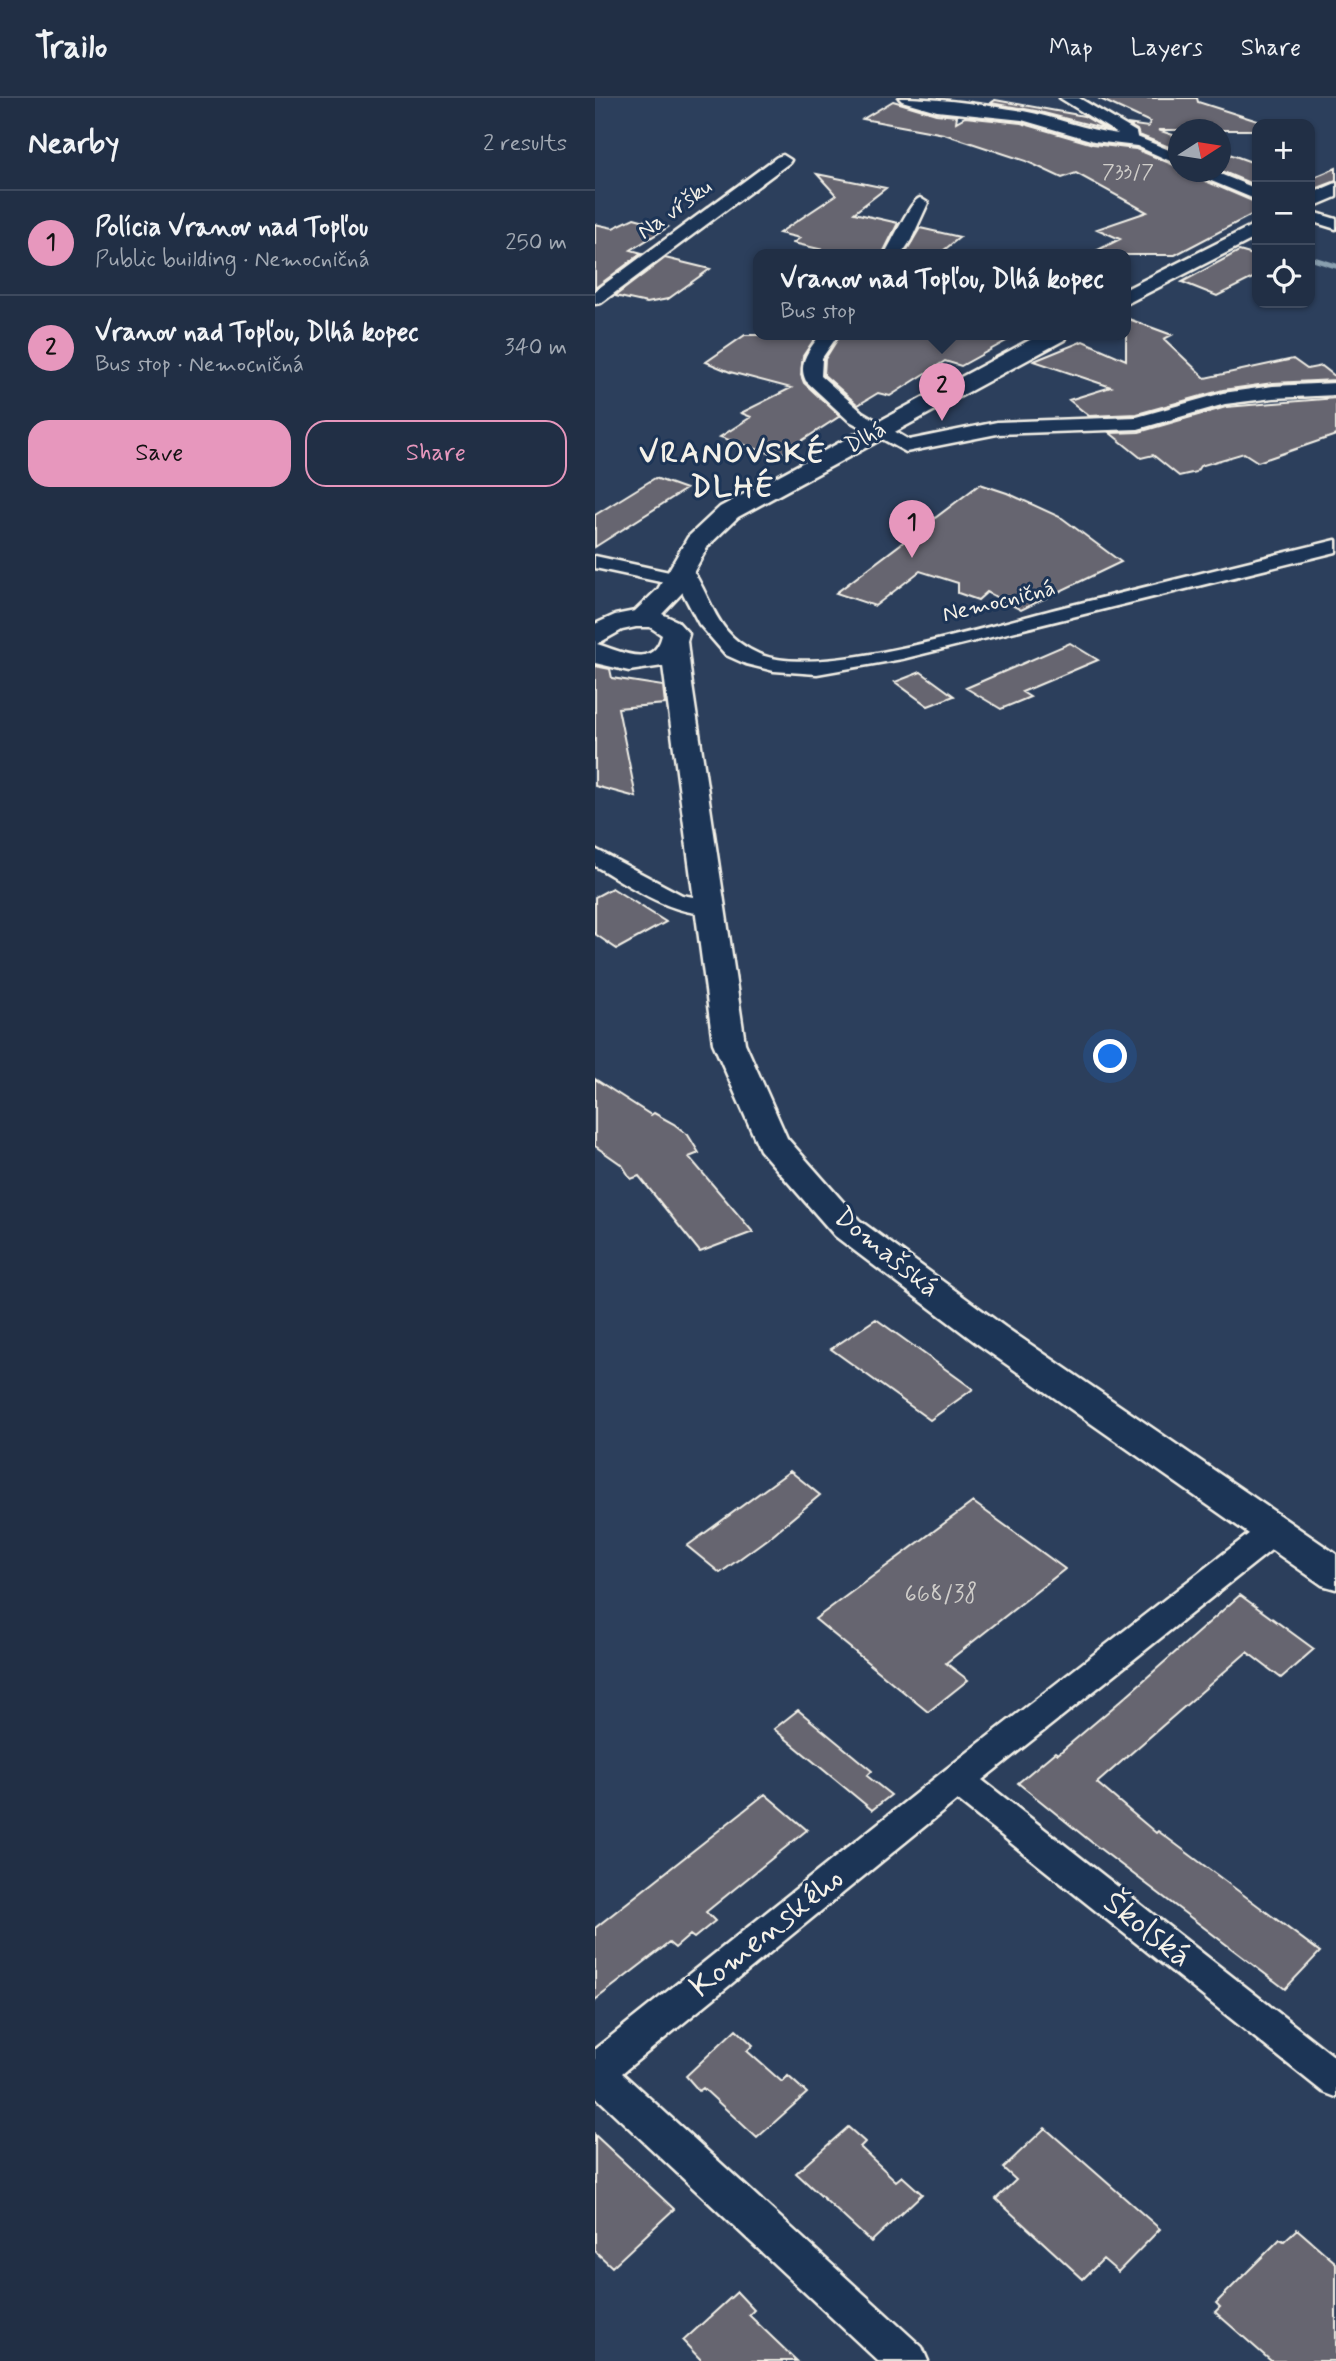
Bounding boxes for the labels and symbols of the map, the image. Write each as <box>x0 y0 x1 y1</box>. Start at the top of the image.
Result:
north arrow <box>1168 119 1231 182</box>
house number: 733/7 <box>1102 158 1154 186</box>
street label: Na vŕšku <box>632 173 718 247</box>
pin: 2 <box>919 363 965 421</box>
street label: Dlhá <box>840 415 892 461</box>
district label: VRANOVSKÉ DLHÉ <box>639 434 827 507</box>
pin: 1 <box>889 500 935 558</box>
street label: Nemocničná <box>939 574 1059 630</box>
your location <box>1093 1039 1127 1073</box>
street label: Domašská <box>826 1199 946 1307</box>
house number: 668/38 <box>905 1579 977 1610</box>
street label: Komenského <box>681 1857 853 2009</box>
street label: Školská <box>1093 1881 1201 1979</box>

